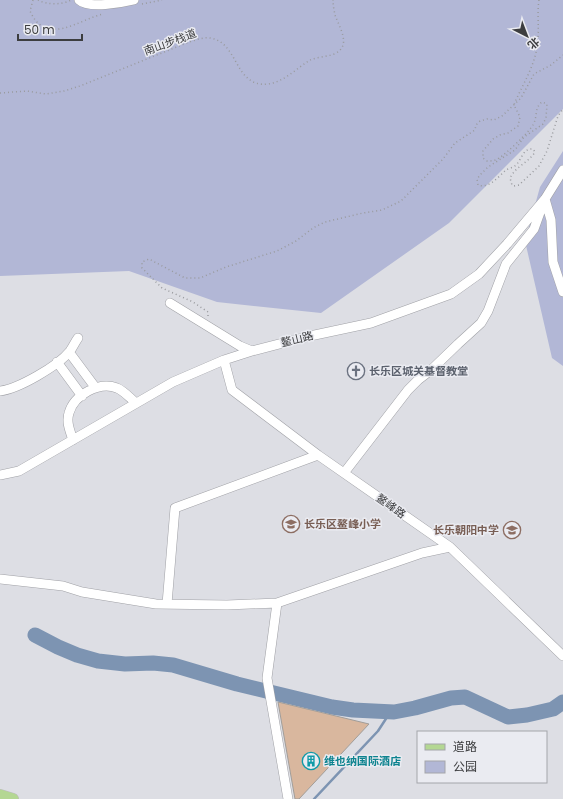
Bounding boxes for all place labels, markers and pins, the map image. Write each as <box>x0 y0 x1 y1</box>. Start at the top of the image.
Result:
church icon: 长乐区城关基督教堂 <box>346 361 366 381</box>
place label: 长乐区城关基督教堂 <box>369 363 468 379</box>
school or university icon: 长乐区鳌峰小学 <box>281 514 301 534</box>
place label: 长乐区鳌峰小学 <box>304 516 381 532</box>
school or university icon: 长乐朝阳中学 <box>502 520 522 540</box>
place label: 长乐朝阳中学 <box>433 522 499 538</box>
building icon: 维也纳国际酒店 <box>301 751 321 771</box>
place label: 维也纳国际酒店 <box>324 753 401 769</box>

